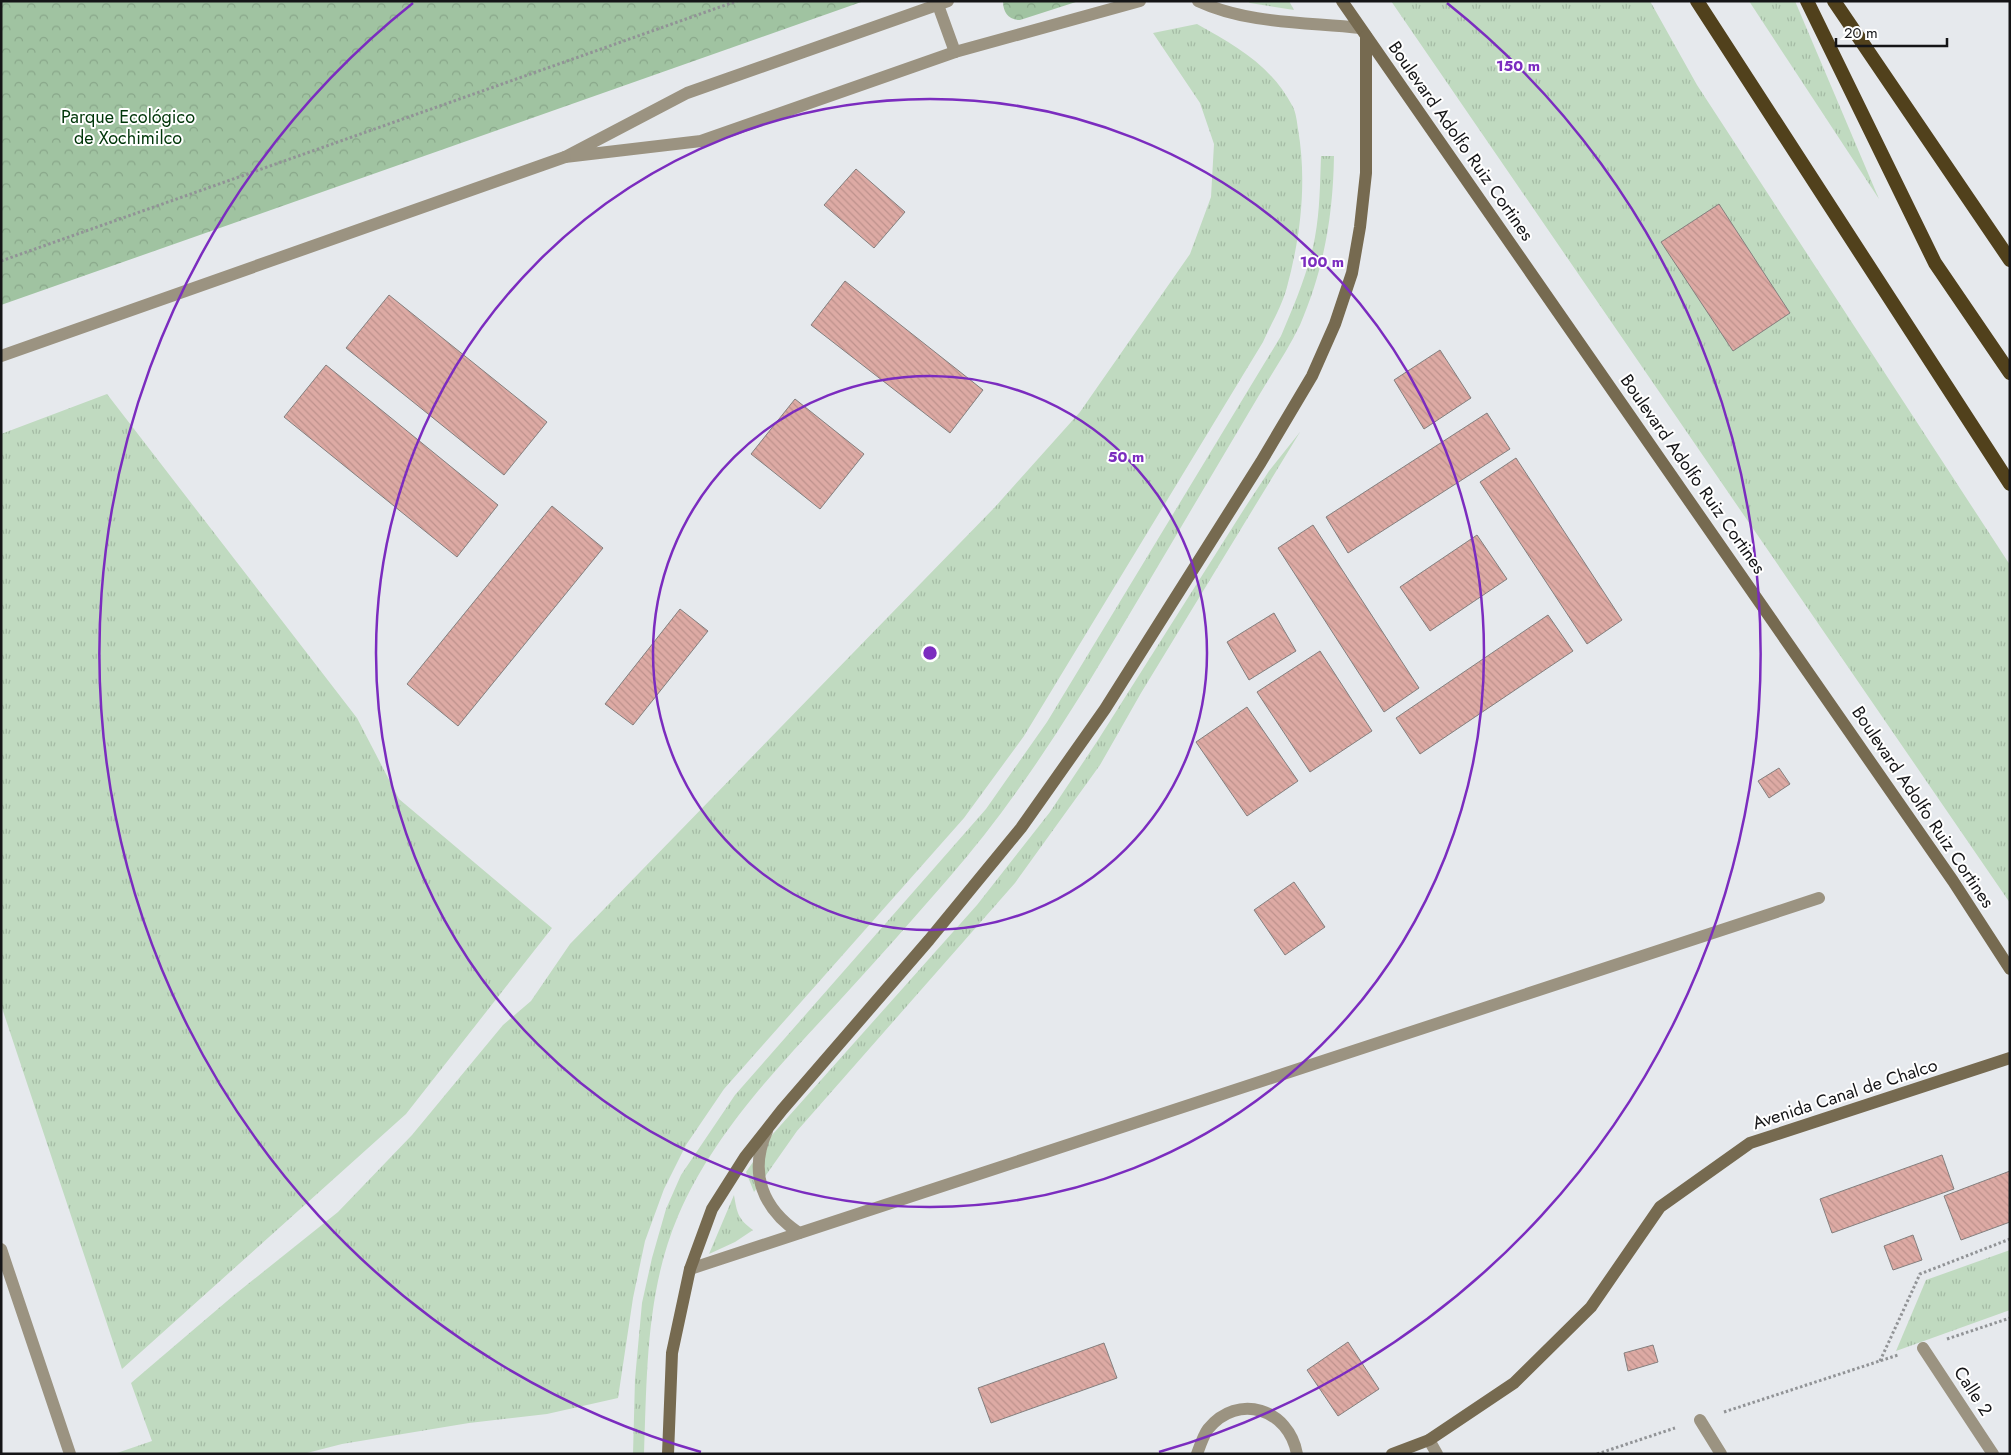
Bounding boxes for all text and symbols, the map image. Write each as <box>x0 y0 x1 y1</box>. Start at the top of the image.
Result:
scale bar <box>1836 15 1947 47</box>
text: 20 m <box>1844 22 1878 44</box>
street label: Boulevard Adolfo Ruiz Cortines <box>1382 36 1540 246</box>
text: 150 m <box>1496 55 1540 77</box>
park label: Parque Ecológico de Xochimilco <box>61 104 195 151</box>
text: 100 m <box>1300 251 1344 273</box>
street label: Boulevard Adolfo Ruiz Cortines <box>1614 369 1772 579</box>
text: 50 m <box>1108 446 1144 468</box>
centre of rings <box>921 644 939 662</box>
street label: Boulevard Adolfo Ruiz Cortines <box>1846 701 2000 913</box>
street label: Avenida Canal de Chalco <box>1749 1052 1941 1136</box>
street label: Calle 2 <box>1947 1361 1999 1421</box>

